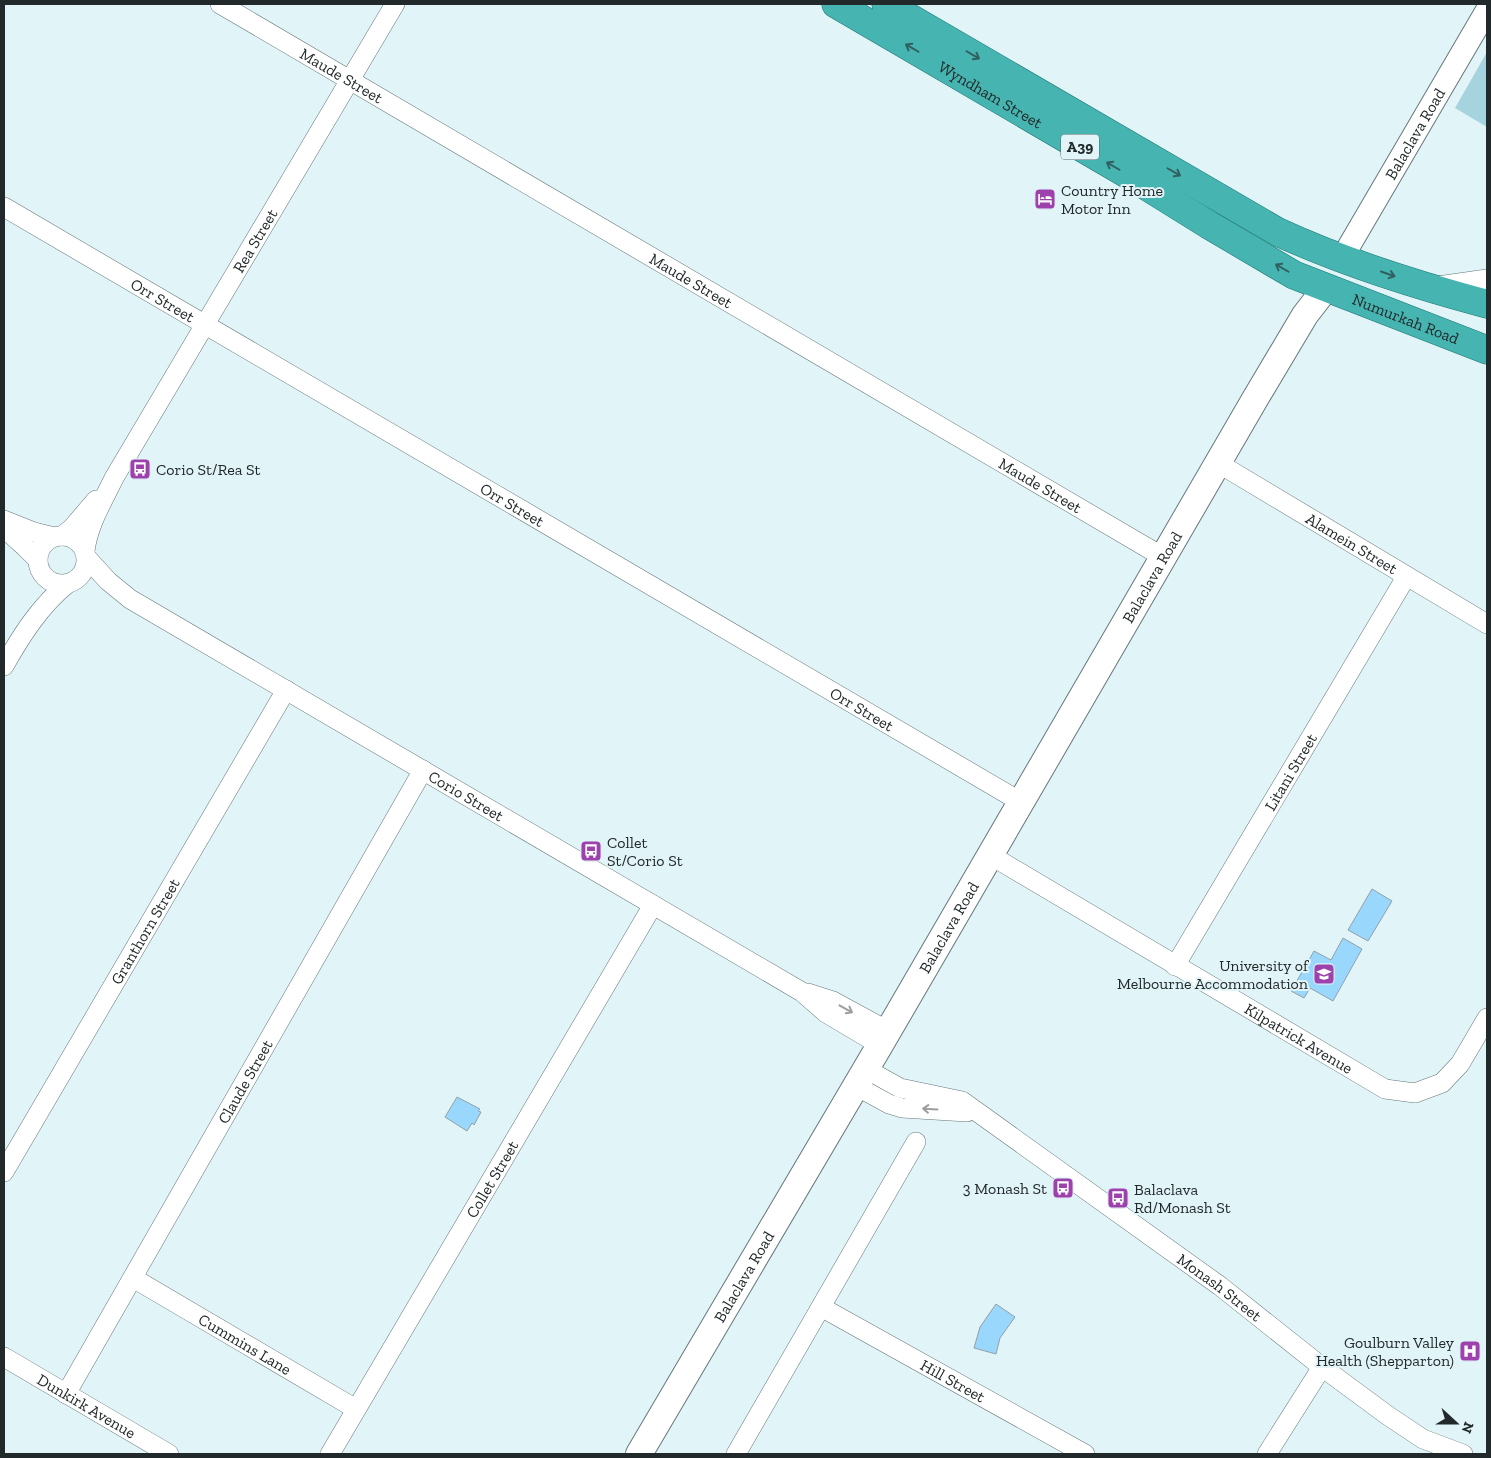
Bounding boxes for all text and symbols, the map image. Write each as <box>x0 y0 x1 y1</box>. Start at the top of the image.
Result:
one-way arrow <box>905 43 919 53</box>
street label: Maude Street <box>297 44 386 107</box>
one-way arrow <box>966 50 980 60</box>
street label: Wyndham Street <box>935 57 1046 132</box>
street label: Balaclava Road <box>1381 85 1449 183</box>
road number: A39 <box>1061 134 1099 160</box>
one-way arrow <box>1106 160 1120 170</box>
one-way arrow <box>1166 168 1181 177</box>
place label: Country Home Motor Inn <box>1061 181 1163 218</box>
hotel icon: Country Home Motor Inn <box>1033 187 1057 211</box>
street label: Rea Street <box>229 205 281 276</box>
street label: Maude Street <box>646 249 736 312</box>
one-way arrow <box>1274 263 1289 273</box>
one-way arrow <box>1380 270 1396 279</box>
street label: Orr Street <box>127 274 198 326</box>
street label: Numurkah Road <box>1349 290 1462 348</box>
street label: Maude Street <box>995 454 1085 517</box>
bus stop icon: Corio St/Rea St <box>128 457 152 481</box>
place label: Corio St/Rea St <box>156 460 261 479</box>
street label: Orr Street <box>477 479 548 531</box>
street label: Alamein Street <box>1302 509 1401 578</box>
street label: Balaclava Road <box>1118 528 1186 626</box>
street label: Orr Street <box>826 683 897 735</box>
street label: Litani Street <box>1261 730 1321 814</box>
street label: Corio Street <box>425 767 507 825</box>
place label: Collet St/Corio St <box>607 833 683 870</box>
bus stop icon: Collet St/Corio St <box>579 839 603 863</box>
street label: Granthorn Street <box>107 875 184 988</box>
street label: Balaclava Road <box>915 878 983 976</box>
place label: University of Melbourne Accommodation <box>1117 956 1310 993</box>
school or university icon: University of Melbourne Accommodation <box>1312 962 1336 986</box>
street label: Kilpatrick Avenue <box>1241 999 1356 1078</box>
one-way arrow <box>839 1004 853 1014</box>
street label: Claude Street <box>214 1036 277 1127</box>
one-way arrow <box>922 1105 938 1114</box>
street label: Collet Street <box>462 1137 522 1221</box>
bus stop icon: 3 Monash St <box>1051 1176 1075 1200</box>
place label: 3 Monash St <box>963 1179 1047 1198</box>
place label: Balaclava Rd/Monash St <box>1134 1180 1231 1217</box>
bus stop icon: Balaclava Rd/Monash St <box>1106 1186 1130 1210</box>
street label: Balaclava Road <box>710 1228 778 1326</box>
street label: Monash Street <box>1174 1250 1265 1325</box>
street label: Cummins Lane <box>195 1310 295 1379</box>
place label: Goulburn Valley Health (Shepparton) <box>1316 1333 1455 1370</box>
hospital icon: Goulburn Valley Health (Shepparton) <box>1458 1339 1482 1363</box>
street label: Hill Street <box>917 1355 988 1406</box>
street label: Dunkirk Avenue <box>34 1370 139 1442</box>
north arrow <box>1431 1398 1481 1448</box>
text: N <box>1458 1419 1478 1436</box>

